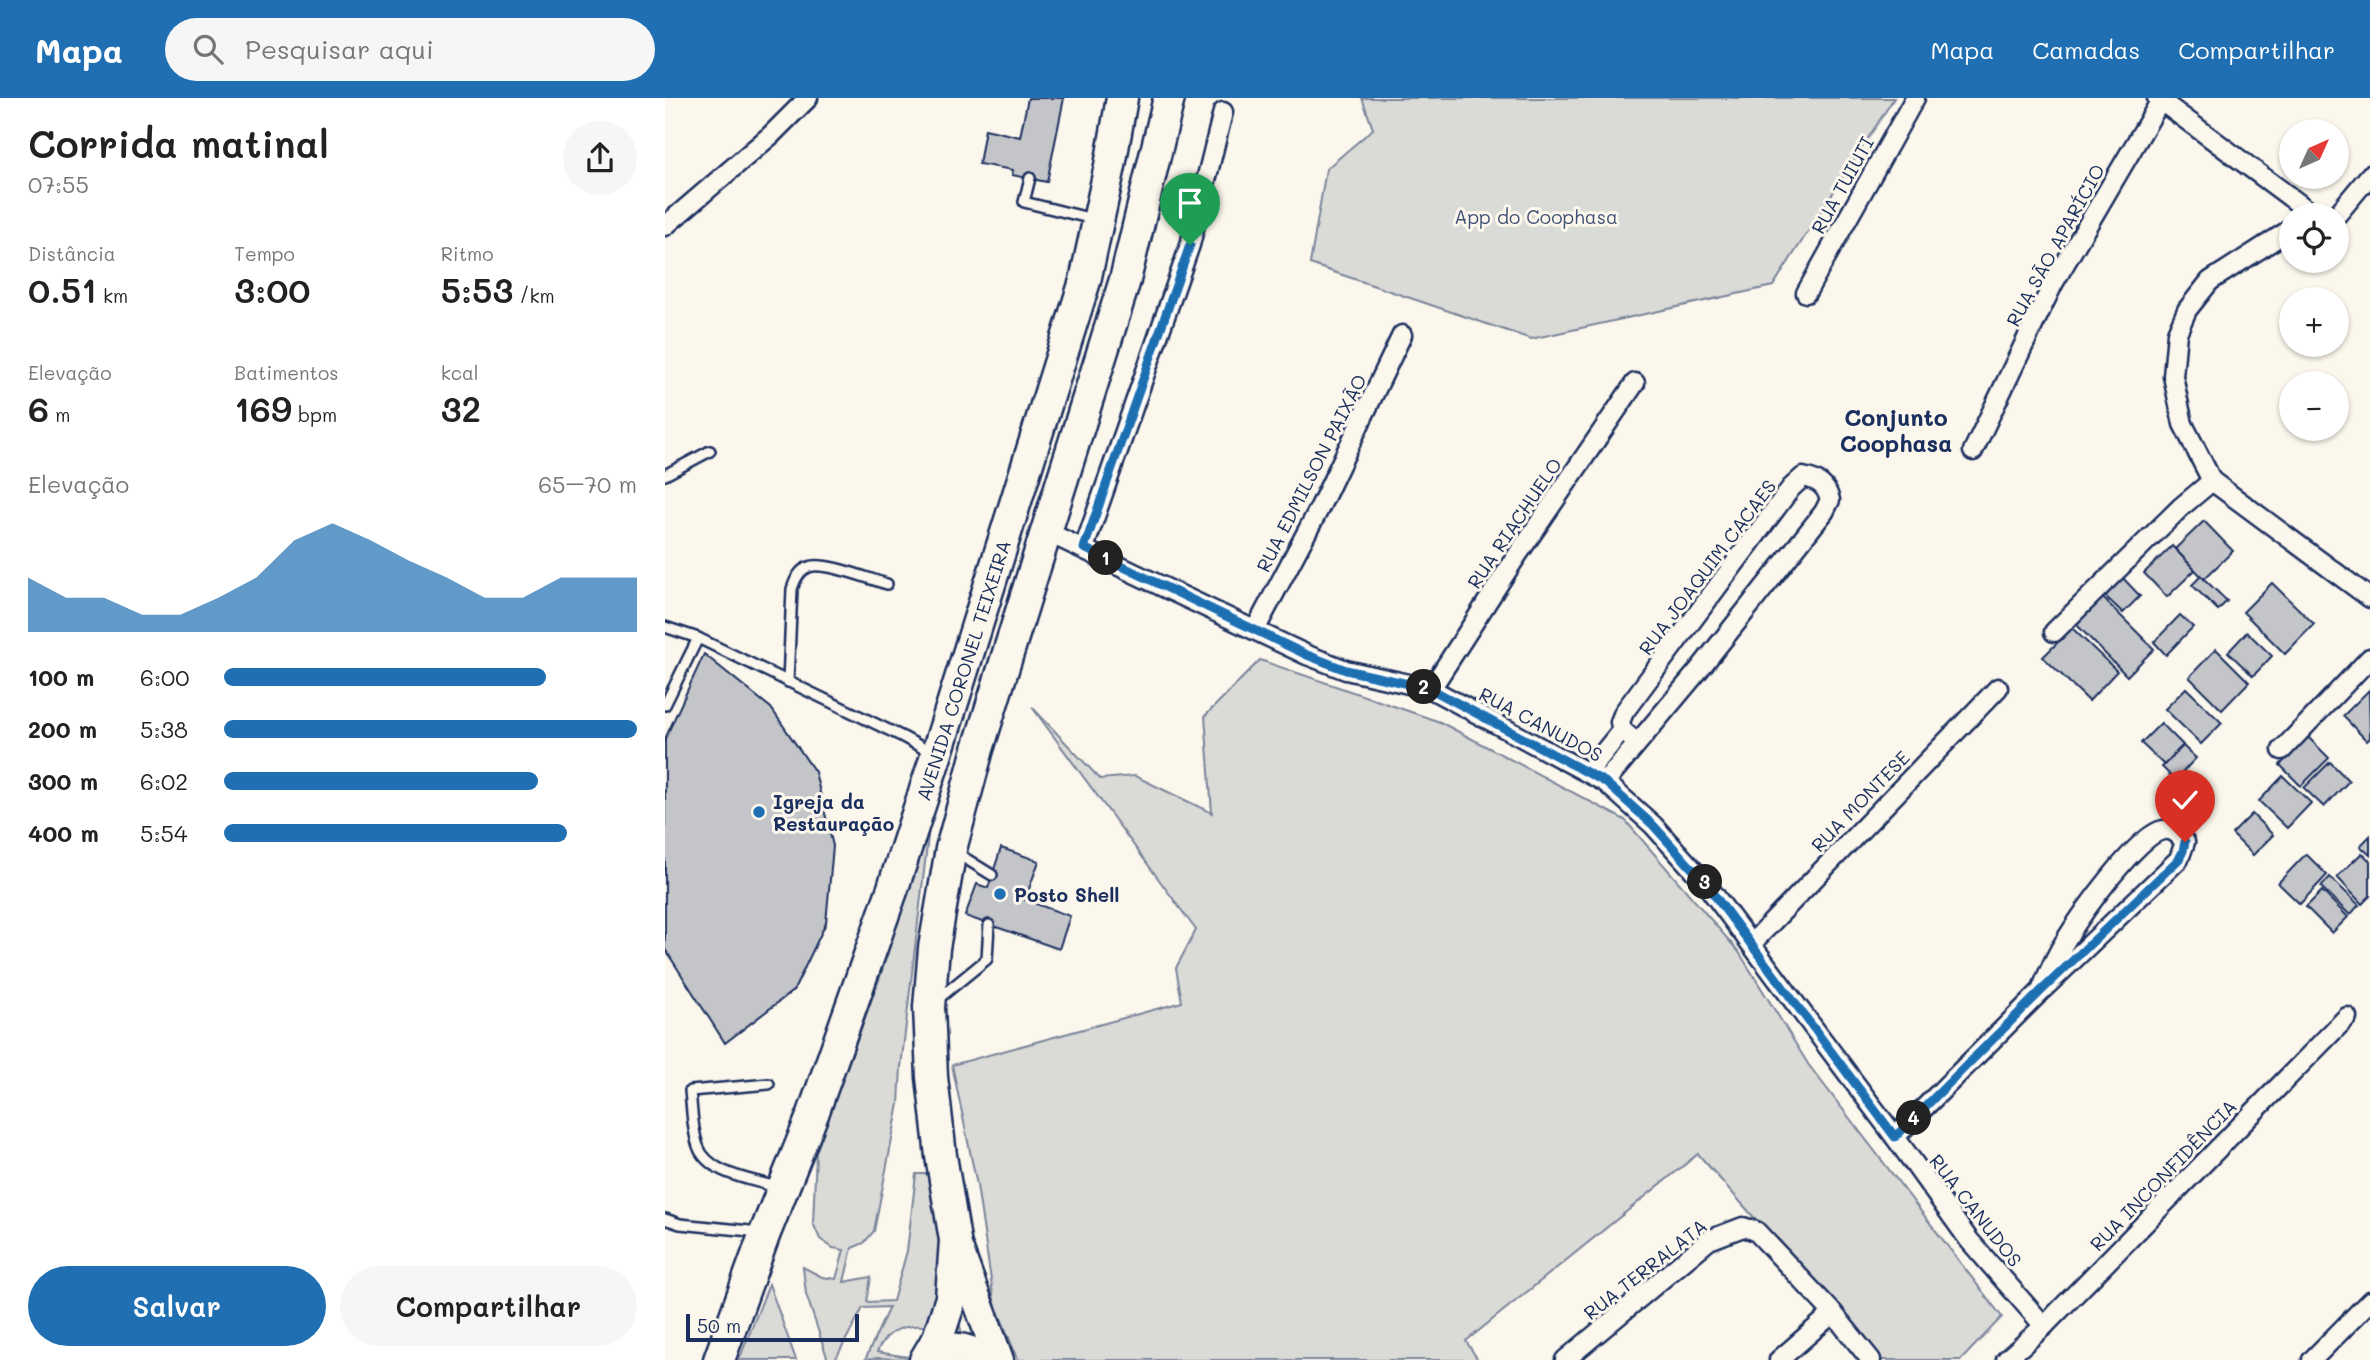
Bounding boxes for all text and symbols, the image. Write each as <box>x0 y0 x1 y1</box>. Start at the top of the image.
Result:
search box <box>165 18 655 81</box>
text: Mapa <box>35 28 123 71</box>
icon: search <box>189 30 227 68</box>
text: Pesquisar aqui <box>245 32 434 66</box>
text: Mapa <box>1930 34 1994 65</box>
text: Camadas <box>2032 34 2140 65</box>
text: Compartilhar <box>2178 34 2335 65</box>
text: Corrida matinal <box>28 118 329 168</box>
north arrow <box>2279 119 2349 189</box>
map controls <box>2279 119 2349 441</box>
button: share <box>563 121 637 195</box>
street label: RUA TUIUTI <box>1805 132 1879 238</box>
street label: RUA SÃO APARÍCIO <box>2000 159 2110 331</box>
text: 07:55 <box>28 169 89 199</box>
pin <box>1160 173 1220 245</box>
icon: arrive <box>1171 184 1209 222</box>
button: locate <box>2279 203 2349 273</box>
park label: App do Coophasa <box>1454 204 1618 229</box>
text: Distância <box>28 241 116 266</box>
text: Tempo <box>234 241 295 266</box>
text: Ritmo <box>441 241 493 266</box>
text: 0.51 <box>28 266 97 312</box>
text: 3:00 <box>234 266 311 312</box>
text: 5:53 <box>441 266 513 312</box>
text: km <box>97 283 128 308</box>
text: /km <box>513 283 555 308</box>
button: + <box>2279 287 2349 357</box>
text: Elevação <box>28 360 112 385</box>
text: Batimentos <box>234 360 338 385</box>
text: kcal <box>441 360 479 385</box>
street label: RUA EDMILSON PAIXÃO <box>1250 370 1372 576</box>
button: − <box>2279 371 2349 441</box>
text: 6 <box>28 385 49 431</box>
text: 169 <box>234 385 292 431</box>
text: 32 <box>441 385 481 431</box>
text: m <box>49 402 70 427</box>
text: bpm <box>292 402 337 427</box>
district label: Conjunto Coophasa <box>1840 402 1952 458</box>
street label: RUA RIACHUELO <box>1461 453 1567 593</box>
text: Elevação <box>28 469 129 499</box>
text: 65–70 m <box>538 469 637 499</box>
street label: RUA JOAQUIM CACAES <box>1633 474 1781 660</box>
street label: AVENIDA CORONEL TEIXEIRA <box>910 537 1016 804</box>
pin: 1 <box>1089 540 1123 575</box>
text: 1 <box>1101 545 1110 570</box>
text: 100 m <box>28 662 94 692</box>
text: 6:00 <box>140 662 189 692</box>
pin: 2 <box>1407 670 1441 704</box>
text: 2 <box>1418 674 1429 699</box>
street label: RUA CANUDOS <box>1475 681 1607 767</box>
text: 200 m <box>28 714 97 744</box>
text: 5:38 <box>140 714 188 744</box>
street label: RUA MONTESE <box>1805 745 1915 857</box>
text: 300 m <box>28 766 98 796</box>
text: 6:02 <box>140 766 188 796</box>
pin <box>2155 770 2215 842</box>
icon: check <box>2166 781 2204 819</box>
place label: Igreja da Restauração <box>773 789 894 836</box>
marker: Igreja da Restauração <box>751 804 767 820</box>
text: 400 m <box>28 818 99 848</box>
text: 5:54 <box>140 818 187 848</box>
pin: 3 <box>1688 864 1723 900</box>
text: 3 <box>1699 869 1710 894</box>
place label: Posto Shell <box>1014 882 1119 907</box>
marker: Posto Shell <box>992 886 1008 902</box>
street label: RUA INCONFIDÊNCIA <box>2084 1094 2242 1256</box>
pin: 4 <box>1897 1100 1931 1136</box>
text: 4 <box>1907 1105 1920 1130</box>
street label: RUA CANUDOS <box>1924 1149 2028 1271</box>
street label: RUA TERRALATA <box>1578 1213 1712 1325</box>
button: Salvar <box>28 1266 326 1346</box>
button: Compartilhar <box>340 1266 637 1346</box>
scale bar <box>686 1311 859 1343</box>
text: 50 m <box>697 1313 741 1338</box>

